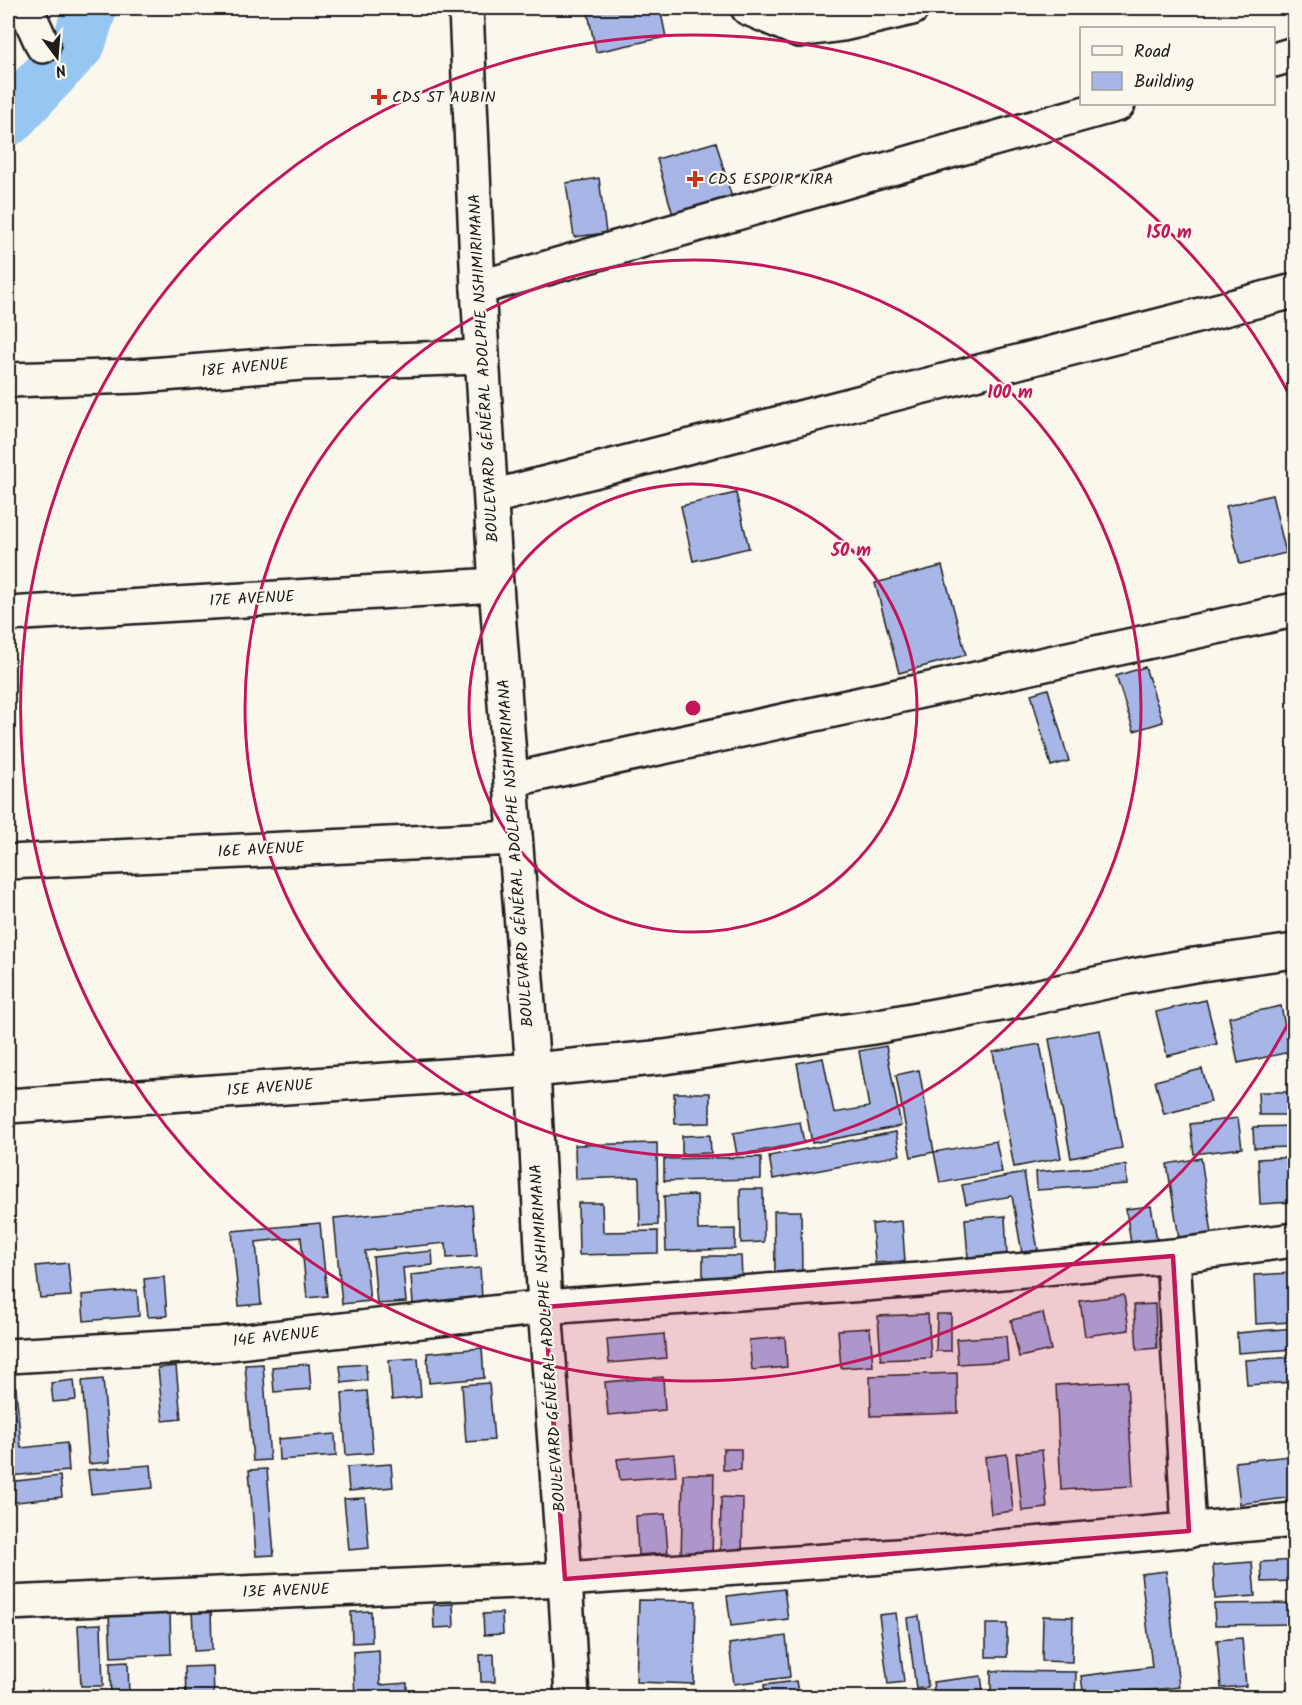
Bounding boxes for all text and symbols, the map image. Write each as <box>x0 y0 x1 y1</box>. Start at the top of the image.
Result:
north arrow <box>27 27 87 87</box>
legend <box>1080 27 1275 105</box>
text: Road <box>1134 38 1171 67</box>
text: N <box>52 57 69 83</box>
text: Building <box>1134 68 1194 97</box>
place label: CDS ST AUBIN <box>392 85 496 110</box>
marker: CDS ST AUBIN <box>370 88 388 106</box>
place label: CDS ESPOIR KIRA <box>708 167 834 192</box>
marker: CDS ESPOIR KIRA <box>686 170 704 188</box>
street label: BOULEVARD GÉNÉRAL ADOLPHE NSHIMIRIMANA <box>462 193 506 543</box>
text: 150 m <box>1146 219 1192 248</box>
street label: 18E AVENUE <box>200 352 290 384</box>
text: 100 m <box>987 379 1033 408</box>
text: 50 m <box>830 537 871 566</box>
street label: 17E AVENUE <box>209 584 296 614</box>
street label: BOULEVARD GÉNÉRAL ADOLPHE NSHIMIRIMANA <box>491 678 541 1028</box>
centre of rings <box>683 698 703 718</box>
street label: 16E AVENUE <box>217 835 306 865</box>
street label: 15E AVENUE <box>226 1072 315 1103</box>
street label: BOULEVARD GÉNÉRAL ADOLPHE NSHIMIRIMANA <box>523 1163 573 1513</box>
street label: 14E AVENUE <box>231 1320 321 1354</box>
street label: 13E AVENUE <box>242 1577 331 1605</box>

